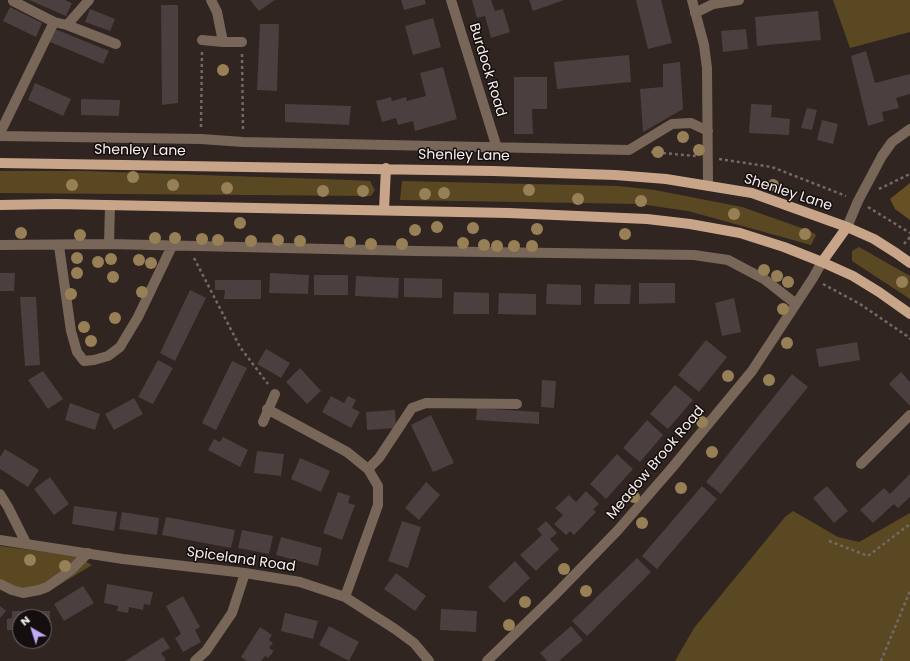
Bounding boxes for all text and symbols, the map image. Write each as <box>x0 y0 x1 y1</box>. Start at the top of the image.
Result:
street label: Burdock Road <box>465 21 509 119</box>
street label: Shenley Lane <box>94 142 186 160</box>
street label: Shenley Lane <box>418 147 510 165</box>
street label: Shenley Lane <box>742 171 834 215</box>
street label: Meadow Brook Road <box>604 403 708 523</box>
street label: Spiceland Road <box>185 544 297 576</box>
north arrow <box>12 609 52 649</box>
text: N <box>17 612 33 629</box>

